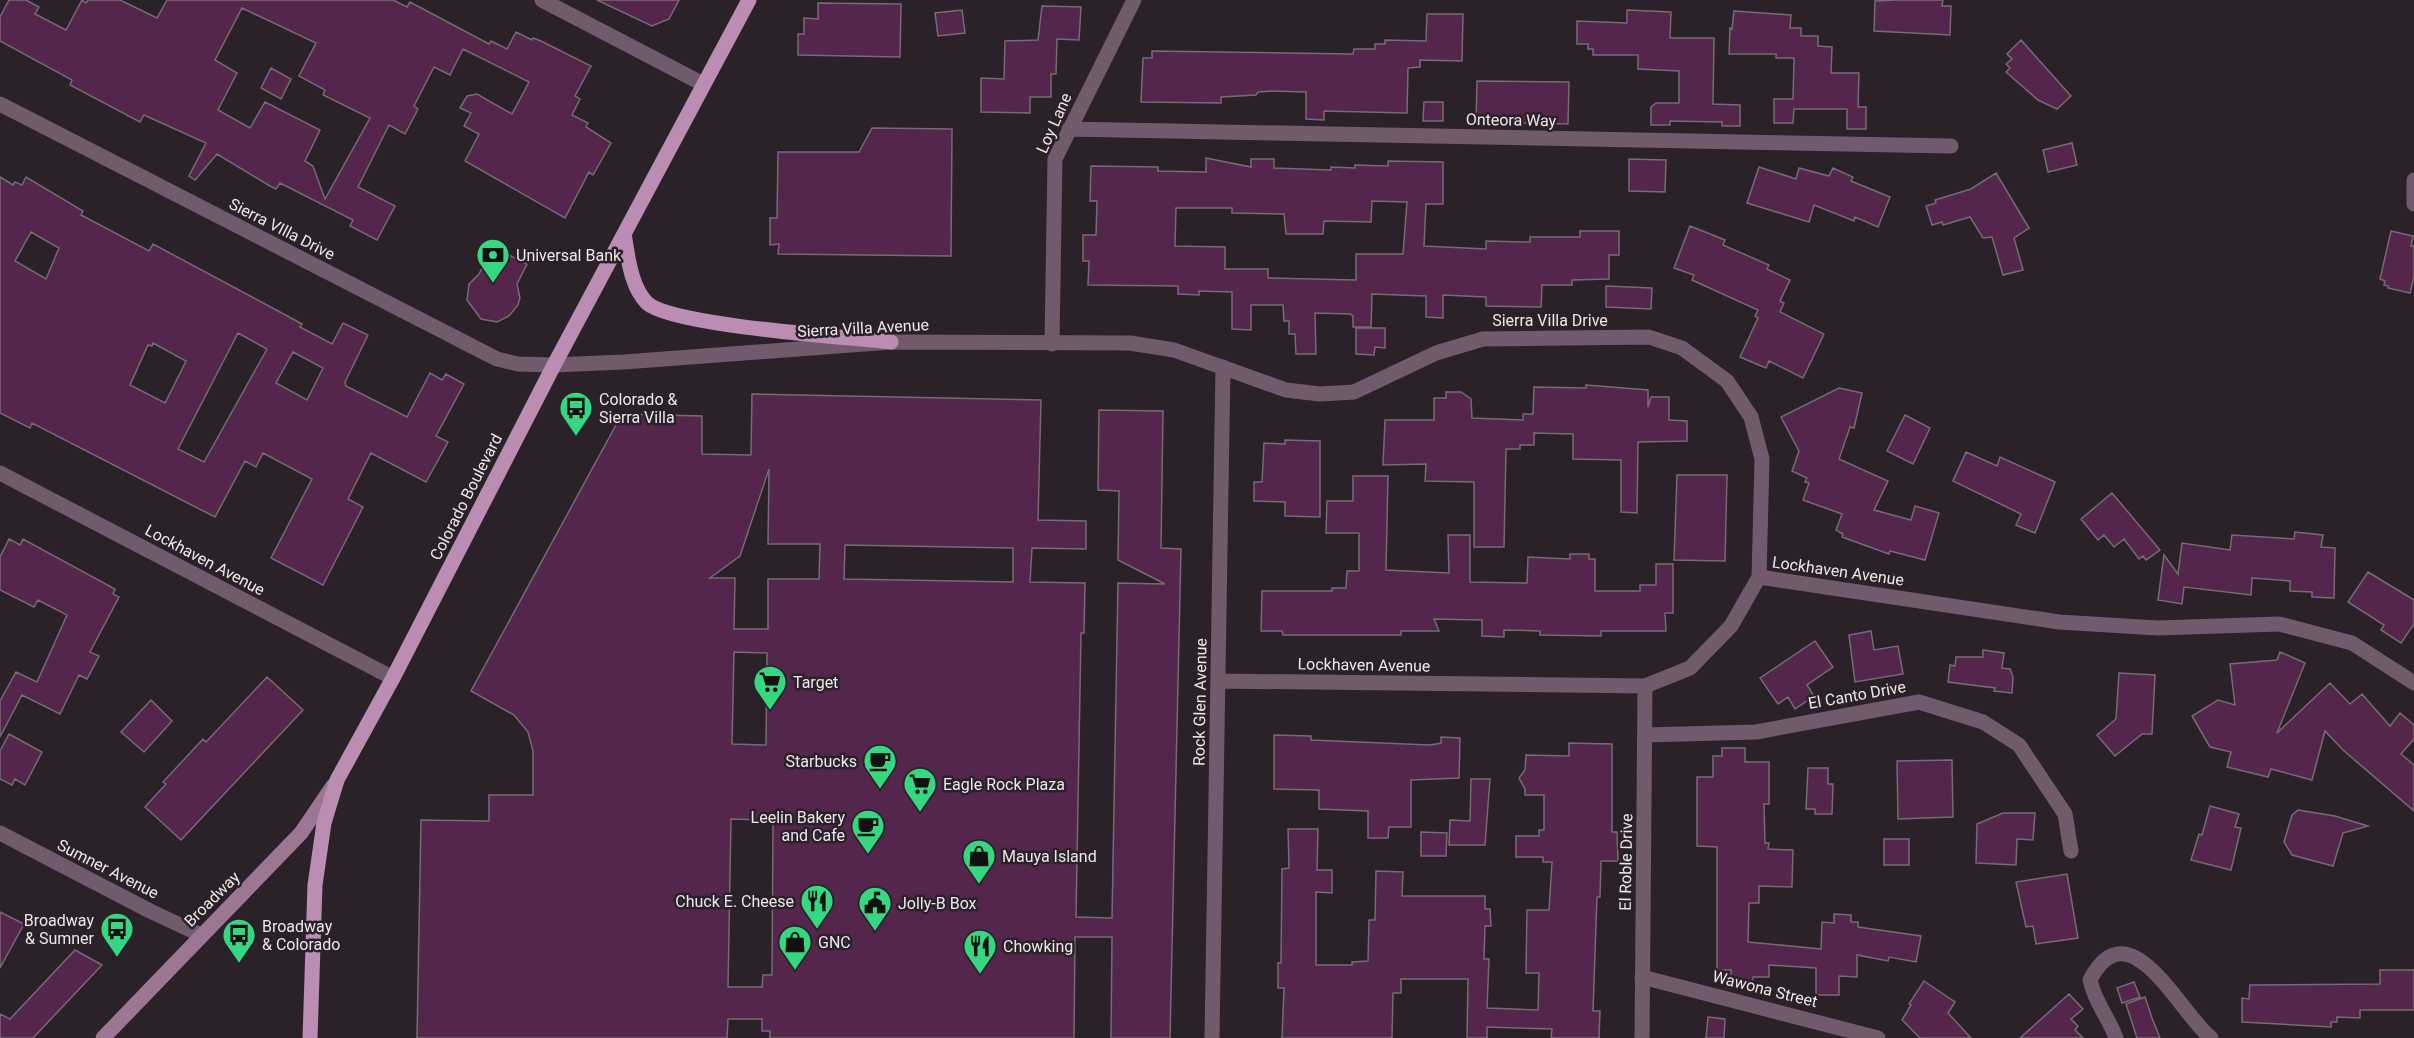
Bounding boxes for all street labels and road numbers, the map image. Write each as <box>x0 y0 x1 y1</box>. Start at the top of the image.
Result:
street label: Loy Lane <box>1032 90 1076 156</box>
street label: Onteora Way <box>1466 110 1557 130</box>
street label: Sierra VIlla Drive <box>226 194 338 264</box>
street label: Sierra Villa Drive <box>1492 311 1608 330</box>
street label: Sierra Villa Avenue <box>797 315 929 341</box>
street label: Colorado Boulevard <box>426 431 506 563</box>
street label: Lockhaven Avenue <box>142 520 268 600</box>
street label: Lockhaven Avenue <box>1771 552 1905 590</box>
street label: Rock Glen Avenue <box>1189 638 1211 766</box>
street label: Lockhaven Avenue <box>1297 654 1431 676</box>
street label: El Canto Drive <box>1807 677 1907 713</box>
street label: El Roble Drive <box>1616 813 1636 911</box>
street label: Sumner Avenue <box>54 835 162 903</box>
street label: Broadway <box>180 867 244 931</box>
street label: Wawona Street <box>1711 967 1819 1011</box>

